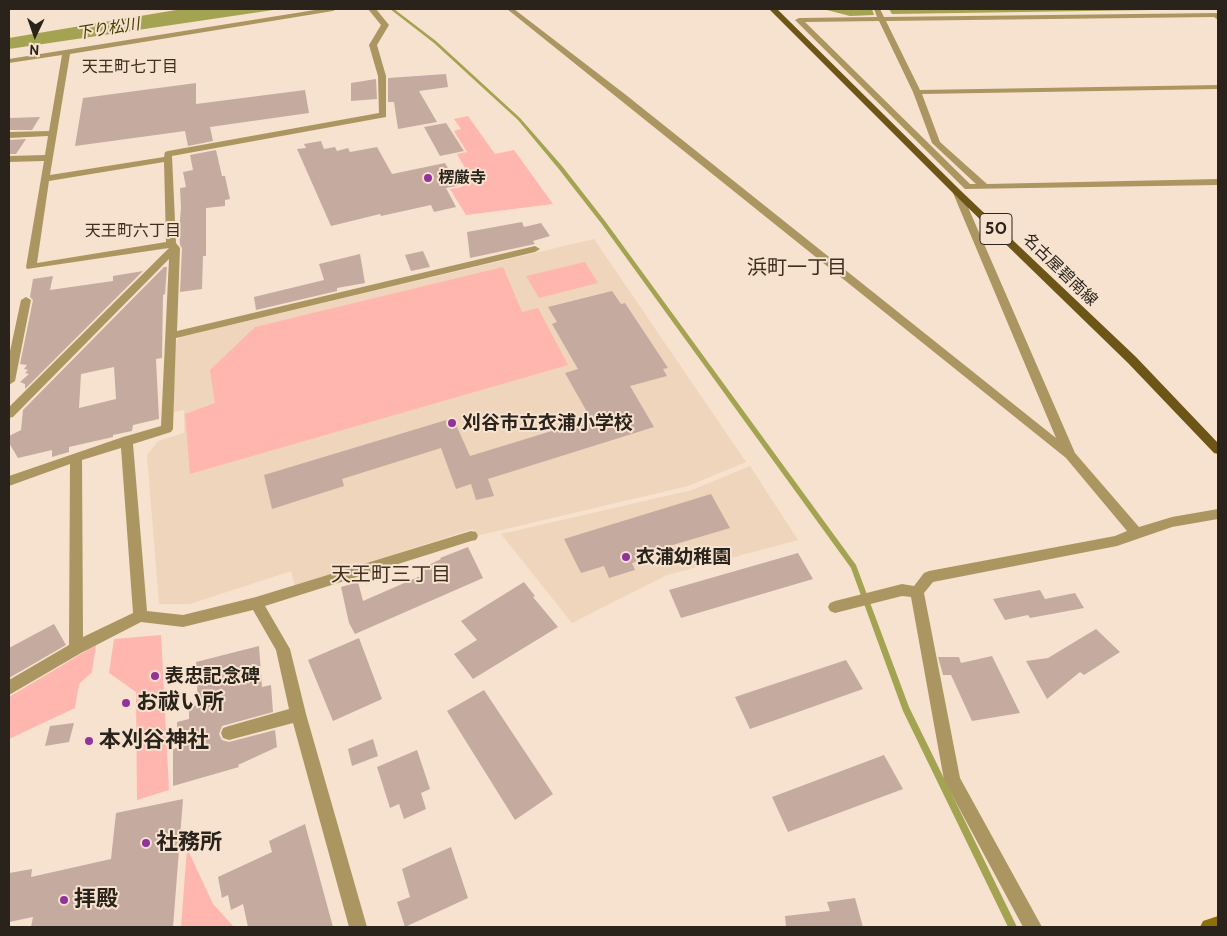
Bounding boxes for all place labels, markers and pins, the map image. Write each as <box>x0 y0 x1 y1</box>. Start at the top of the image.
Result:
place label: 楞厳寺 <box>438 168 486 188</box>
marker: 楞厳寺 <box>422 172 434 184</box>
place label: 刈谷市立衣浦小学校 <box>462 412 633 434</box>
marker: 刈谷市立衣浦小学校 <box>446 417 458 429</box>
place label: 衣浦幼稚園 <box>636 546 731 568</box>
marker: 衣浦幼稚園 <box>620 551 632 563</box>
place label: 表忠記念碑 <box>165 665 260 687</box>
marker: 表忠記念碑 <box>149 670 161 682</box>
place label: お祓い所 <box>136 690 224 716</box>
marker: お祓い所 <box>120 697 132 709</box>
place label: 本刈谷神社 <box>99 728 209 754</box>
marker: 本刈谷神社 <box>83 735 95 747</box>
place label: 社務所 <box>156 830 222 856</box>
marker: 社務所 <box>140 837 152 849</box>
place label: 拝殿 <box>74 887 118 913</box>
marker: 拝殿 <box>58 894 70 906</box>

